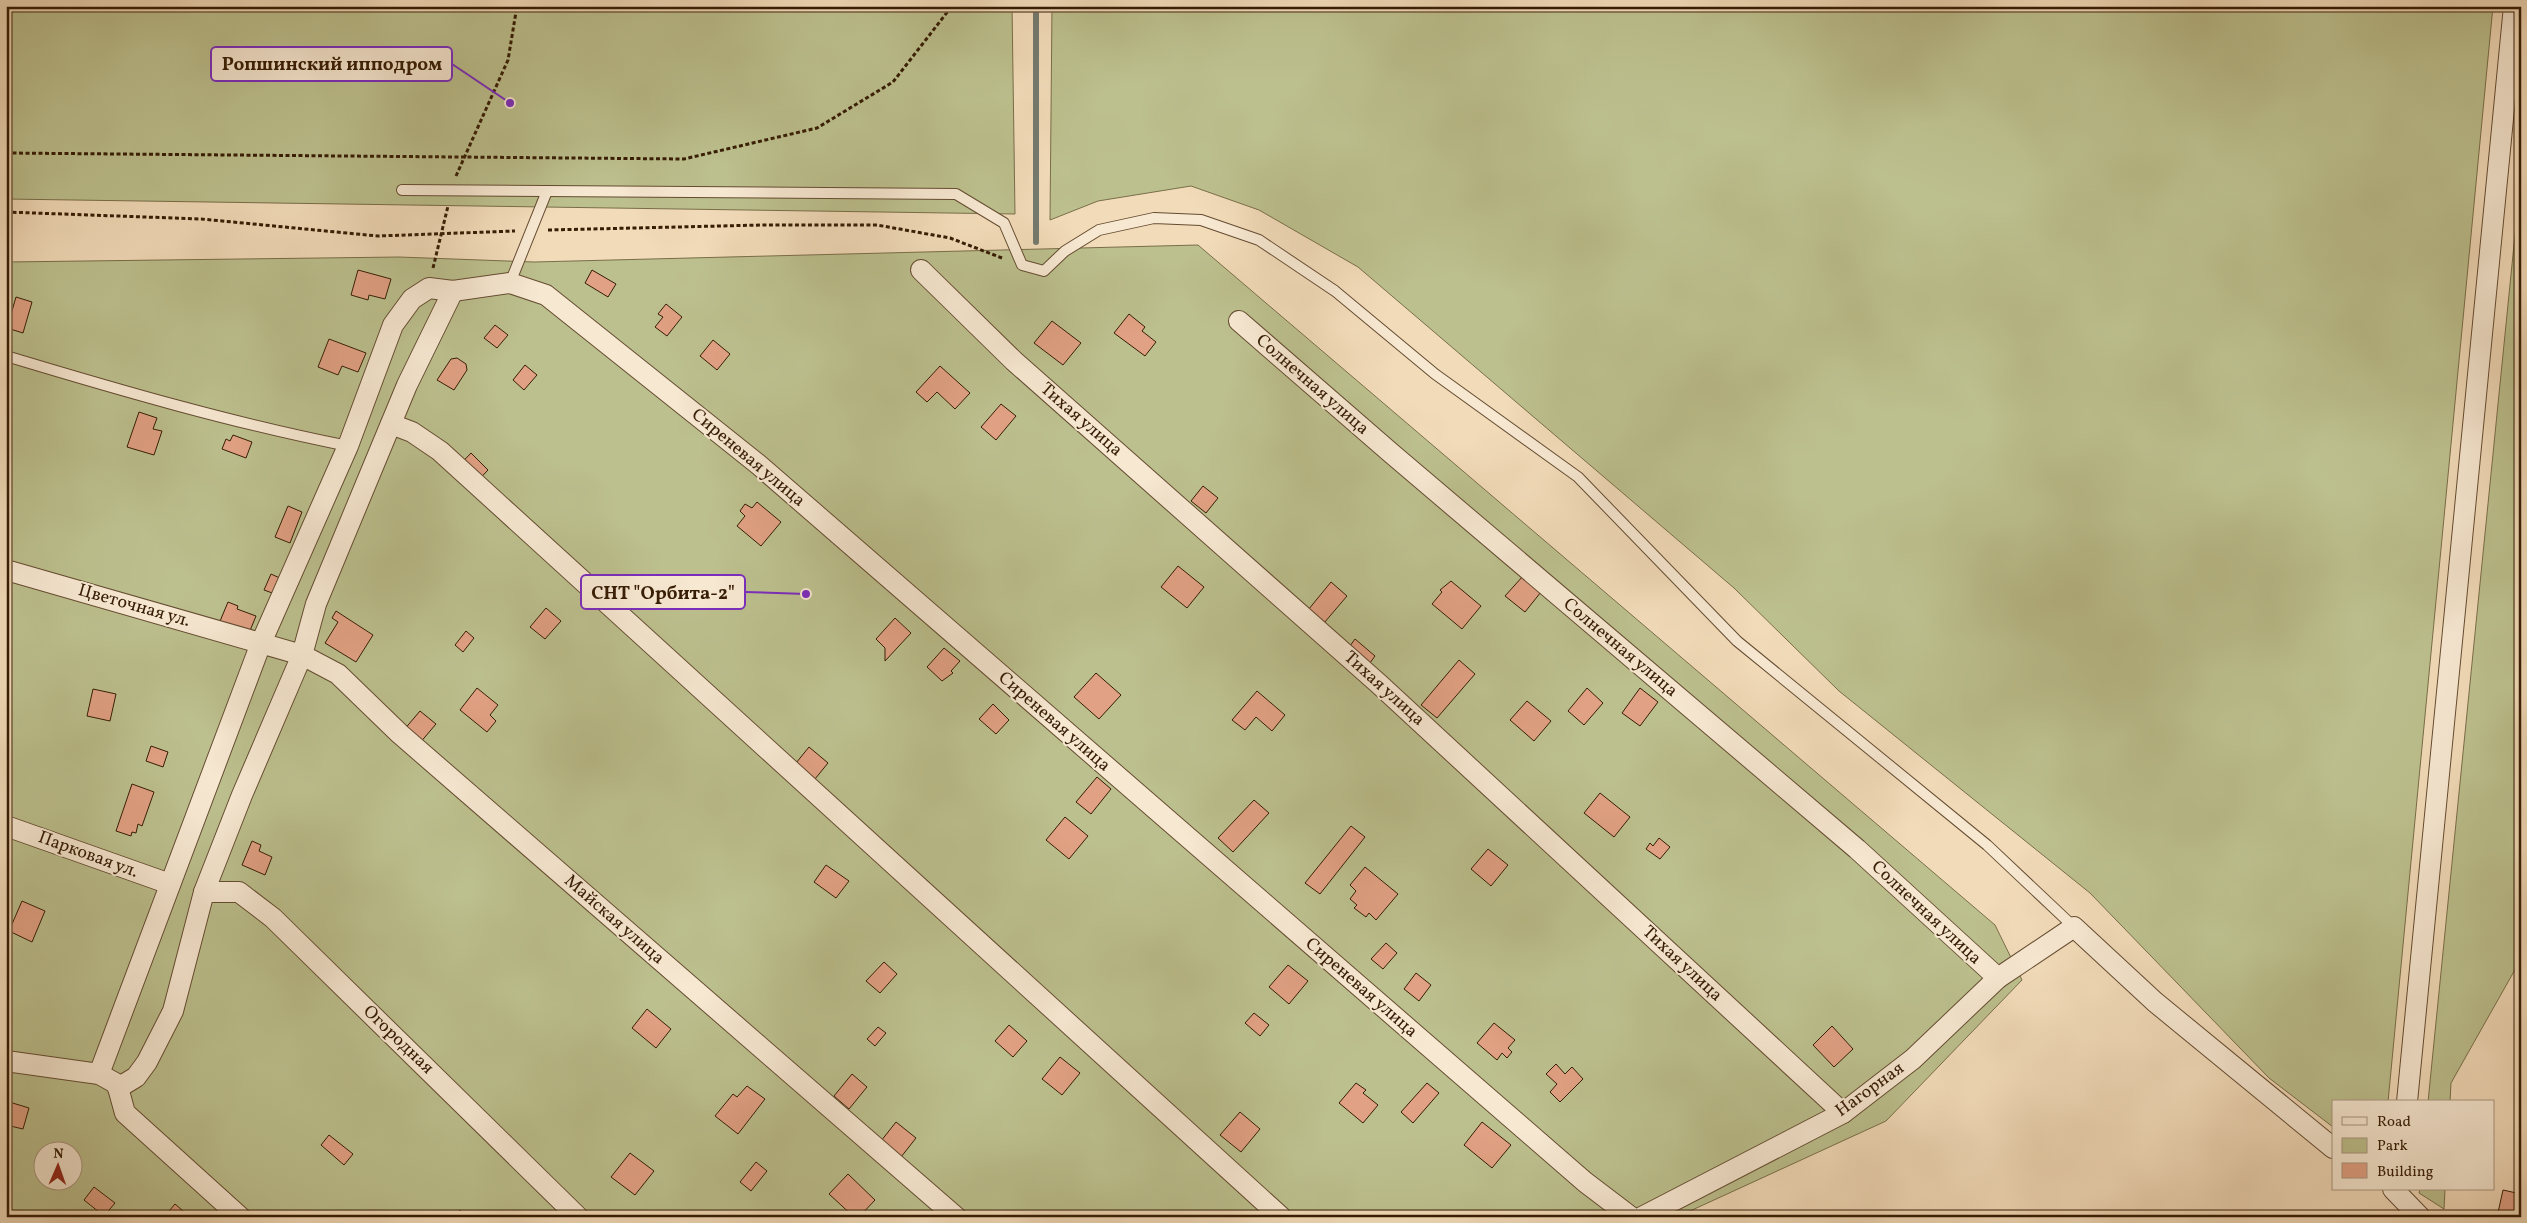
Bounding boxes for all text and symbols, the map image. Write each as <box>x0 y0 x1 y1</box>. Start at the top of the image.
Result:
callout: Ропшинский ипподром <box>211 47 452 81</box>
text: Ропшинский ипподром <box>222 52 442 78</box>
street label: Солнечная улица <box>1250 329 1374 441</box>
street label: Тихая улица <box>1034 377 1128 463</box>
street label: Сиреневая улица <box>686 403 810 513</box>
callout: СНТ "Орбита-2" <box>581 575 745 609</box>
street label: Цветочная ул. <box>75 578 193 634</box>
text: СНТ "Орбита-2" <box>591 581 735 607</box>
street label: Солнечная улица <box>1557 593 1683 703</box>
street label: Тихая улица <box>1338 646 1430 732</box>
street label: Сиреневая улица <box>992 666 1116 778</box>
street label: Парковая ул. <box>34 825 142 885</box>
street label: Солнечная улица <box>1865 855 1987 971</box>
street label: Майская улица <box>558 869 670 971</box>
street label: Тихая улица <box>1636 920 1728 1008</box>
street label: Сиреневая улица <box>1299 932 1423 1044</box>
street label: Огородная <box>357 1000 439 1080</box>
street label: Нагорная <box>1831 1057 1909 1123</box>
legend <box>2332 1100 2494 1190</box>
text: Road <box>2377 1112 2411 1133</box>
text: Park <box>2377 1136 2408 1157</box>
north arrow <box>32 1140 82 1190</box>
text: N <box>53 1145 64 1164</box>
text: Building <box>2377 1162 2434 1183</box>

